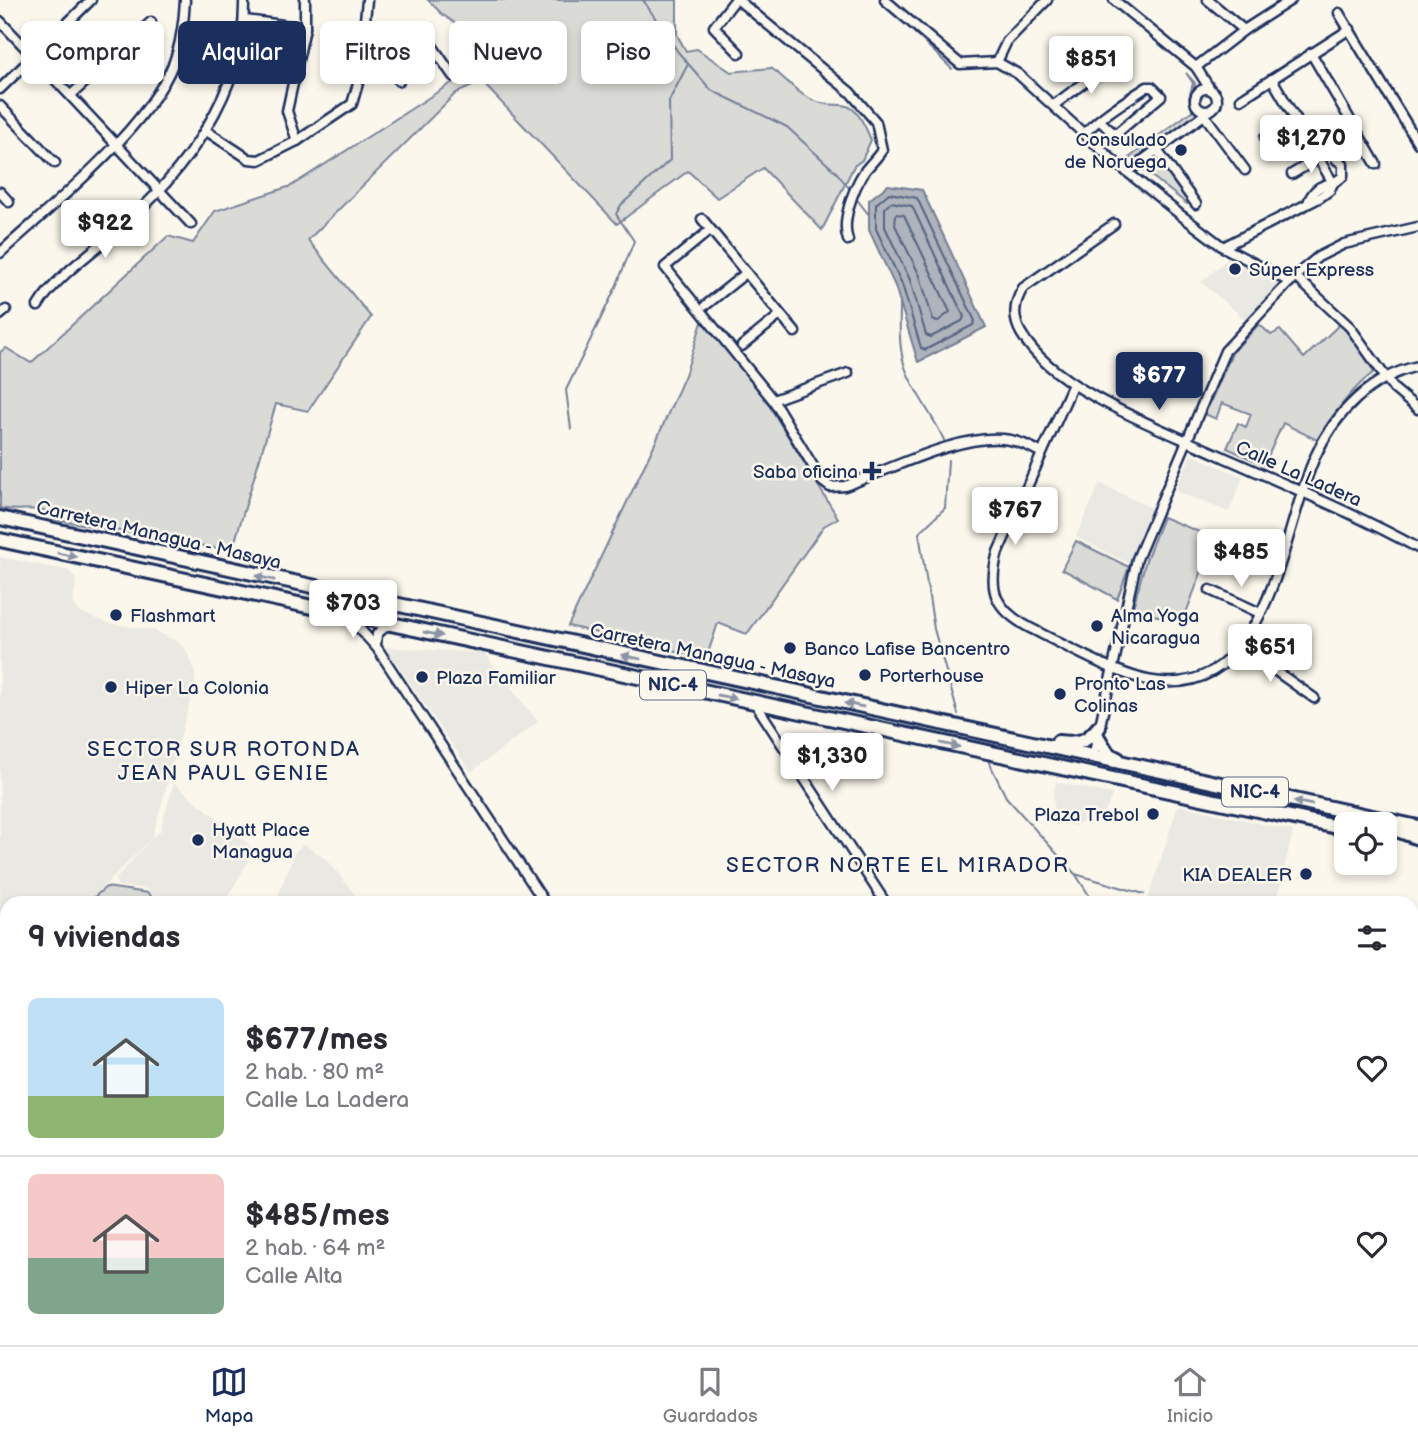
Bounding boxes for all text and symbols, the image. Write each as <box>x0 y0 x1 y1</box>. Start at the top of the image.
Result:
chip: Comprar <box>21 21 164 84</box>
chip: Alquilar <box>178 21 306 84</box>
chip: Filtros <box>320 21 435 84</box>
chip: Nuevo <box>449 21 567 84</box>
chip: Piso <box>581 21 675 84</box>
pin: $851 <box>1050 36 1132 96</box>
text: $851 <box>1065 45 1117 73</box>
pin: $1,270 <box>1254 116 1368 175</box>
text: $1,270 <box>1276 124 1346 152</box>
place label: Consulado de Noruega <box>1064 129 1167 174</box>
marker: Consulado de Noruega <box>1173 142 1189 158</box>
pin: $922 <box>64 201 146 260</box>
text: $922 <box>77 209 133 237</box>
place label: Súper Express <box>1249 259 1374 282</box>
marker: Súper Express <box>1227 261 1243 277</box>
pin: $677 <box>1118 352 1200 412</box>
text: $677 <box>1132 361 1186 389</box>
street label: Calle La Ladera <box>1232 436 1365 512</box>
place label: Saba oficina <box>753 461 858 484</box>
marker: Saba oficina <box>864 463 880 479</box>
pin: $767 <box>974 488 1056 547</box>
street label: Carretera Managua - Masaya <box>34 496 283 575</box>
text: $767 <box>988 496 1042 524</box>
pin: $485 <box>1200 530 1282 589</box>
text: $485 <box>1213 538 1269 566</box>
one-way arrow <box>56 549 78 560</box>
one-way arrow <box>254 572 276 583</box>
pin: $703 <box>312 580 394 640</box>
text: $703 <box>325 589 381 617</box>
place label: Flashmart <box>130 605 216 628</box>
place label: Alma Yoga Nicaragua <box>1111 605 1200 650</box>
marker: Flashmart <box>108 607 124 623</box>
marker: Alma Yoga Nicaragua <box>1089 618 1105 634</box>
street label: Carretera Managua - Masaya <box>588 619 838 694</box>
pin: $651 <box>1229 624 1311 684</box>
one-way arrow <box>422 629 444 640</box>
text: $651 <box>1244 633 1296 661</box>
place label: Banco Lafise Bancentro <box>804 638 1010 661</box>
marker: Banco Lafise Bancentro <box>782 640 798 656</box>
one-way arrow <box>620 652 642 663</box>
place label: Porterhouse <box>879 665 984 688</box>
place label: Plaza Familiar <box>436 667 557 690</box>
marker: Porterhouse <box>857 667 873 683</box>
marker: Plaza Familiar <box>414 669 430 685</box>
road number: NIC-4 <box>640 670 706 700</box>
place label: Pronto Las Colinas <box>1074 673 1166 718</box>
place label: Hiper La Colonia <box>125 677 269 700</box>
marker: Hiper La Colonia <box>103 679 119 695</box>
marker: Pronto Las Colinas <box>1052 686 1068 702</box>
one-way arrow <box>716 691 738 702</box>
one-way arrow <box>843 699 865 710</box>
pin: $1,330 <box>775 734 889 793</box>
district label: SECTOR SUR ROTONDA JEAN PAUL GENIE <box>87 737 361 786</box>
one-way arrow <box>939 739 961 750</box>
text: $1,330 <box>796 742 868 770</box>
road number: NIC-4 <box>1222 778 1288 806</box>
one-way arrow <box>1292 797 1314 808</box>
place label: Plaza Trebol <box>1034 804 1139 827</box>
marker: Plaza Trebol <box>1145 806 1161 822</box>
map controls <box>1334 812 1397 875</box>
button: locate <box>1334 812 1397 875</box>
place label: Hyatt Place Managua <box>212 819 310 864</box>
marker: Hyatt Place Managua <box>190 832 206 848</box>
district label: SECTOR NORTE EL MIRADOR <box>726 853 1070 878</box>
place label: KIA DEALER <box>1182 864 1292 887</box>
marker: KIA DEALER <box>1298 866 1314 882</box>
icon: filters <box>1353 919 1391 957</box>
text: 9 viviendas <box>28 920 180 956</box>
text: $677/mes <box>245 1022 388 1058</box>
icon: home <box>84 1026 168 1110</box>
icon: heart <box>1353 1049 1391 1087</box>
text: 2 hab. · 80 m² <box>245 1058 384 1086</box>
text: Calle La Ladera <box>245 1086 409 1114</box>
text: $485/mes <box>245 1198 389 1234</box>
icon: home <box>84 1202 168 1286</box>
icon: heart <box>1353 1225 1391 1263</box>
text: 2 hab. · 64 m² <box>245 1234 385 1262</box>
text: Calle Alta <box>245 1262 343 1290</box>
tab: Mapa <box>205 1363 254 1428</box>
tab: Guardados <box>663 1363 758 1428</box>
tab: Inicio <box>1167 1363 1213 1428</box>

